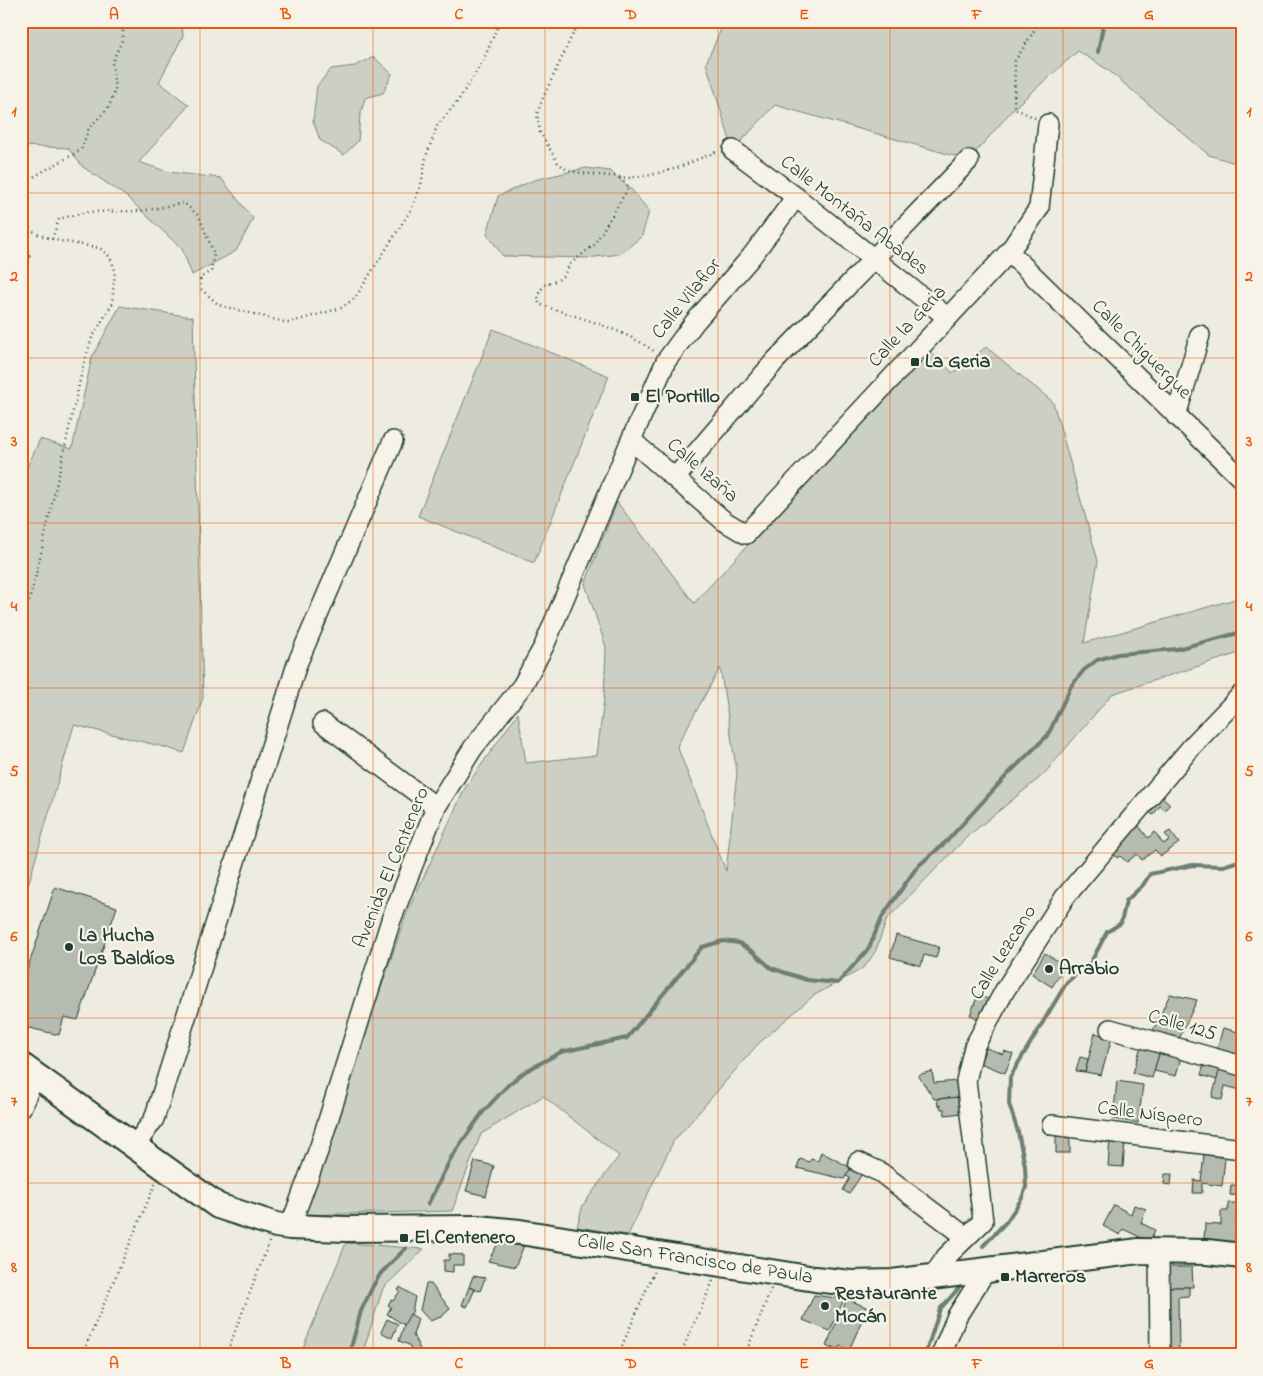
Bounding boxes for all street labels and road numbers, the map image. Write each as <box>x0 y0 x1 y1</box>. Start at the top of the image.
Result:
street label: Calle Montaña Abades <box>773 149 935 283</box>
street label: Calle Vilaflor <box>645 251 729 346</box>
street label: Calle la Geria <box>862 279 954 375</box>
street label: Calle Chiguergue <box>1084 293 1198 407</box>
street label: Calle Izaña <box>660 432 744 510</box>
street label: Avenida El Centenero <box>346 783 438 953</box>
street label: Calle Lezcano <box>963 900 1045 1006</box>
street label: Calle 125 <box>1144 1002 1220 1050</box>
street label: Calle Níspero <box>1096 1094 1204 1136</box>
street label: Calle San Francisco de Paula <box>575 1227 815 1293</box>

